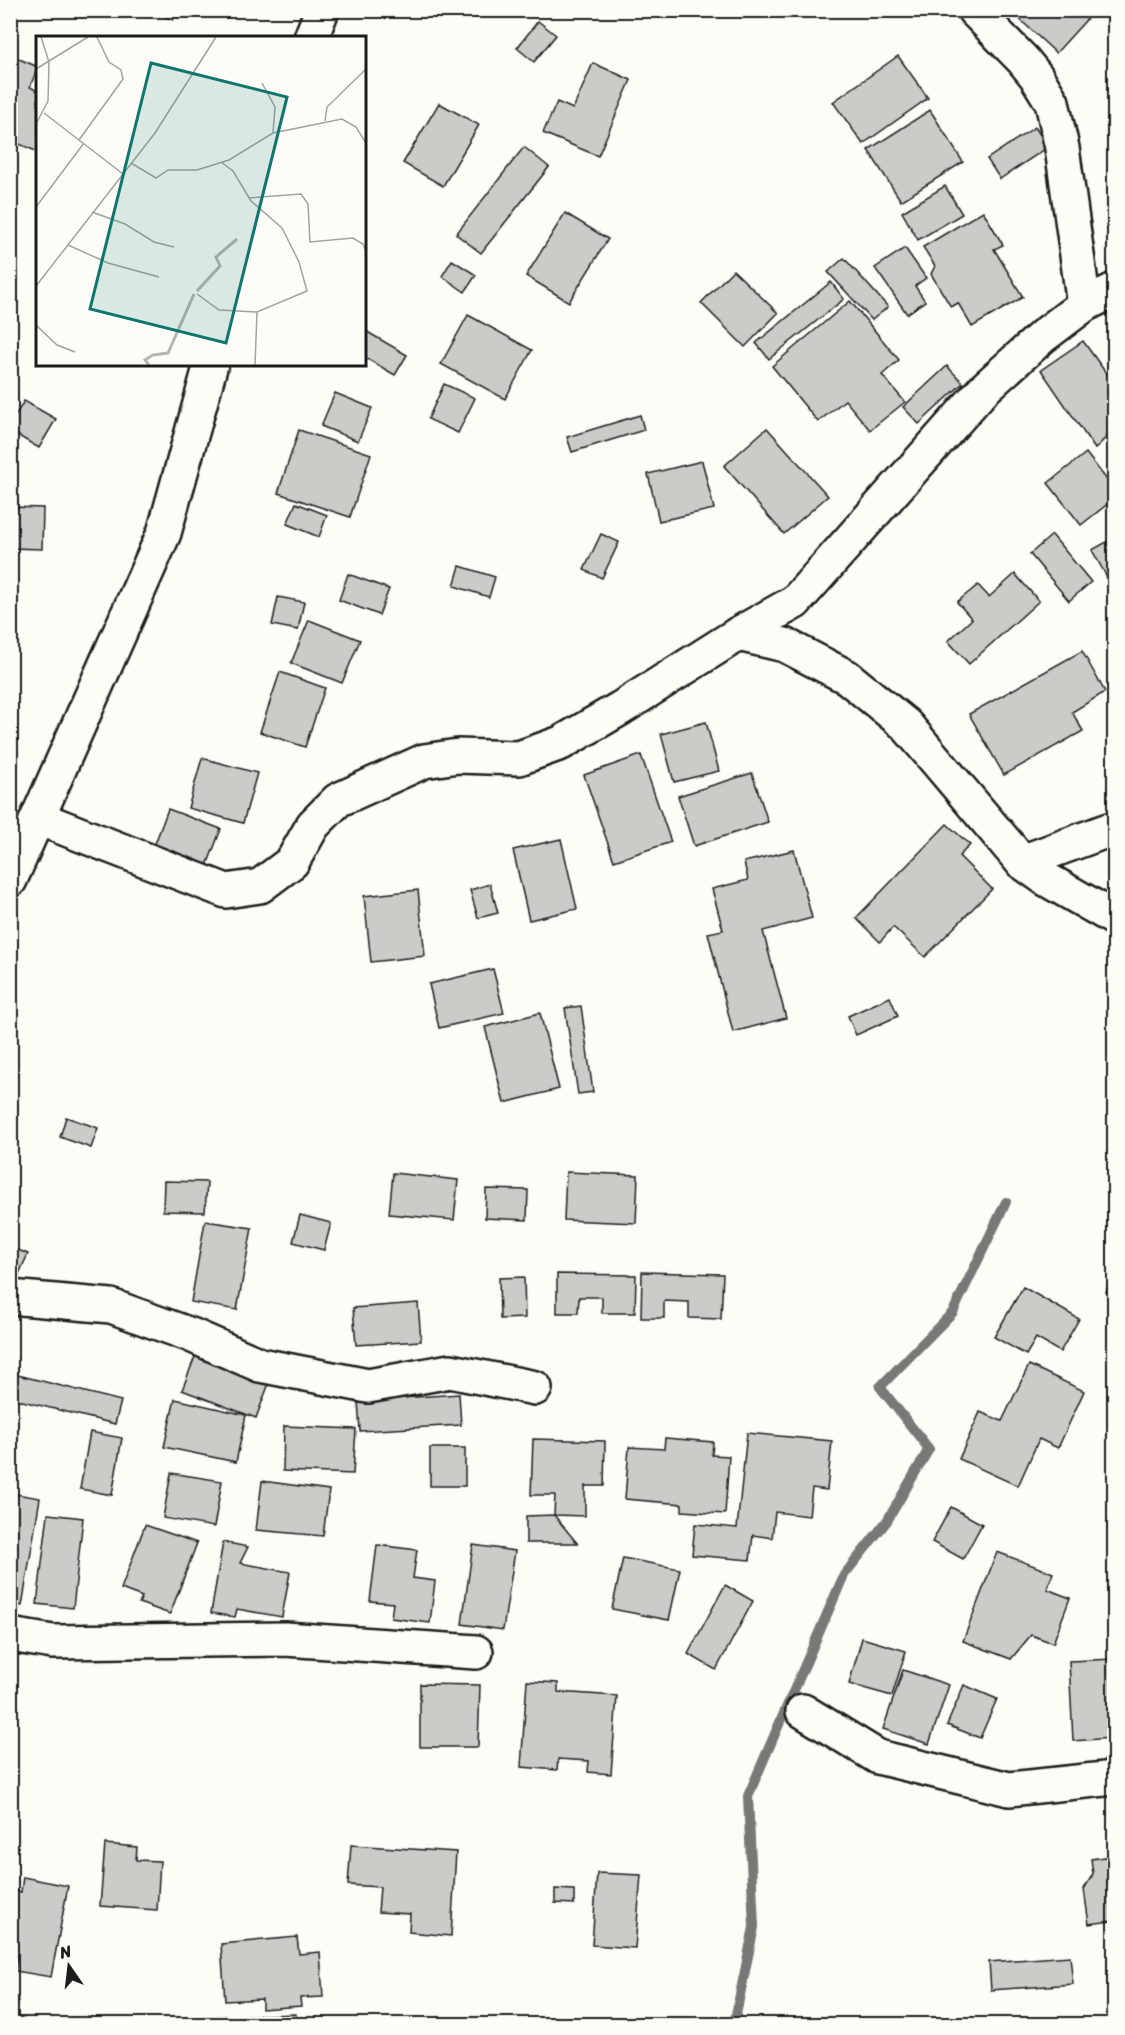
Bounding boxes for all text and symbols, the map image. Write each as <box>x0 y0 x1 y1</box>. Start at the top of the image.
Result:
inset map <box>36 36 366 366</box>
north arrow <box>39 1936 99 1996</box>
text: N <box>56 1936 75 1968</box>

